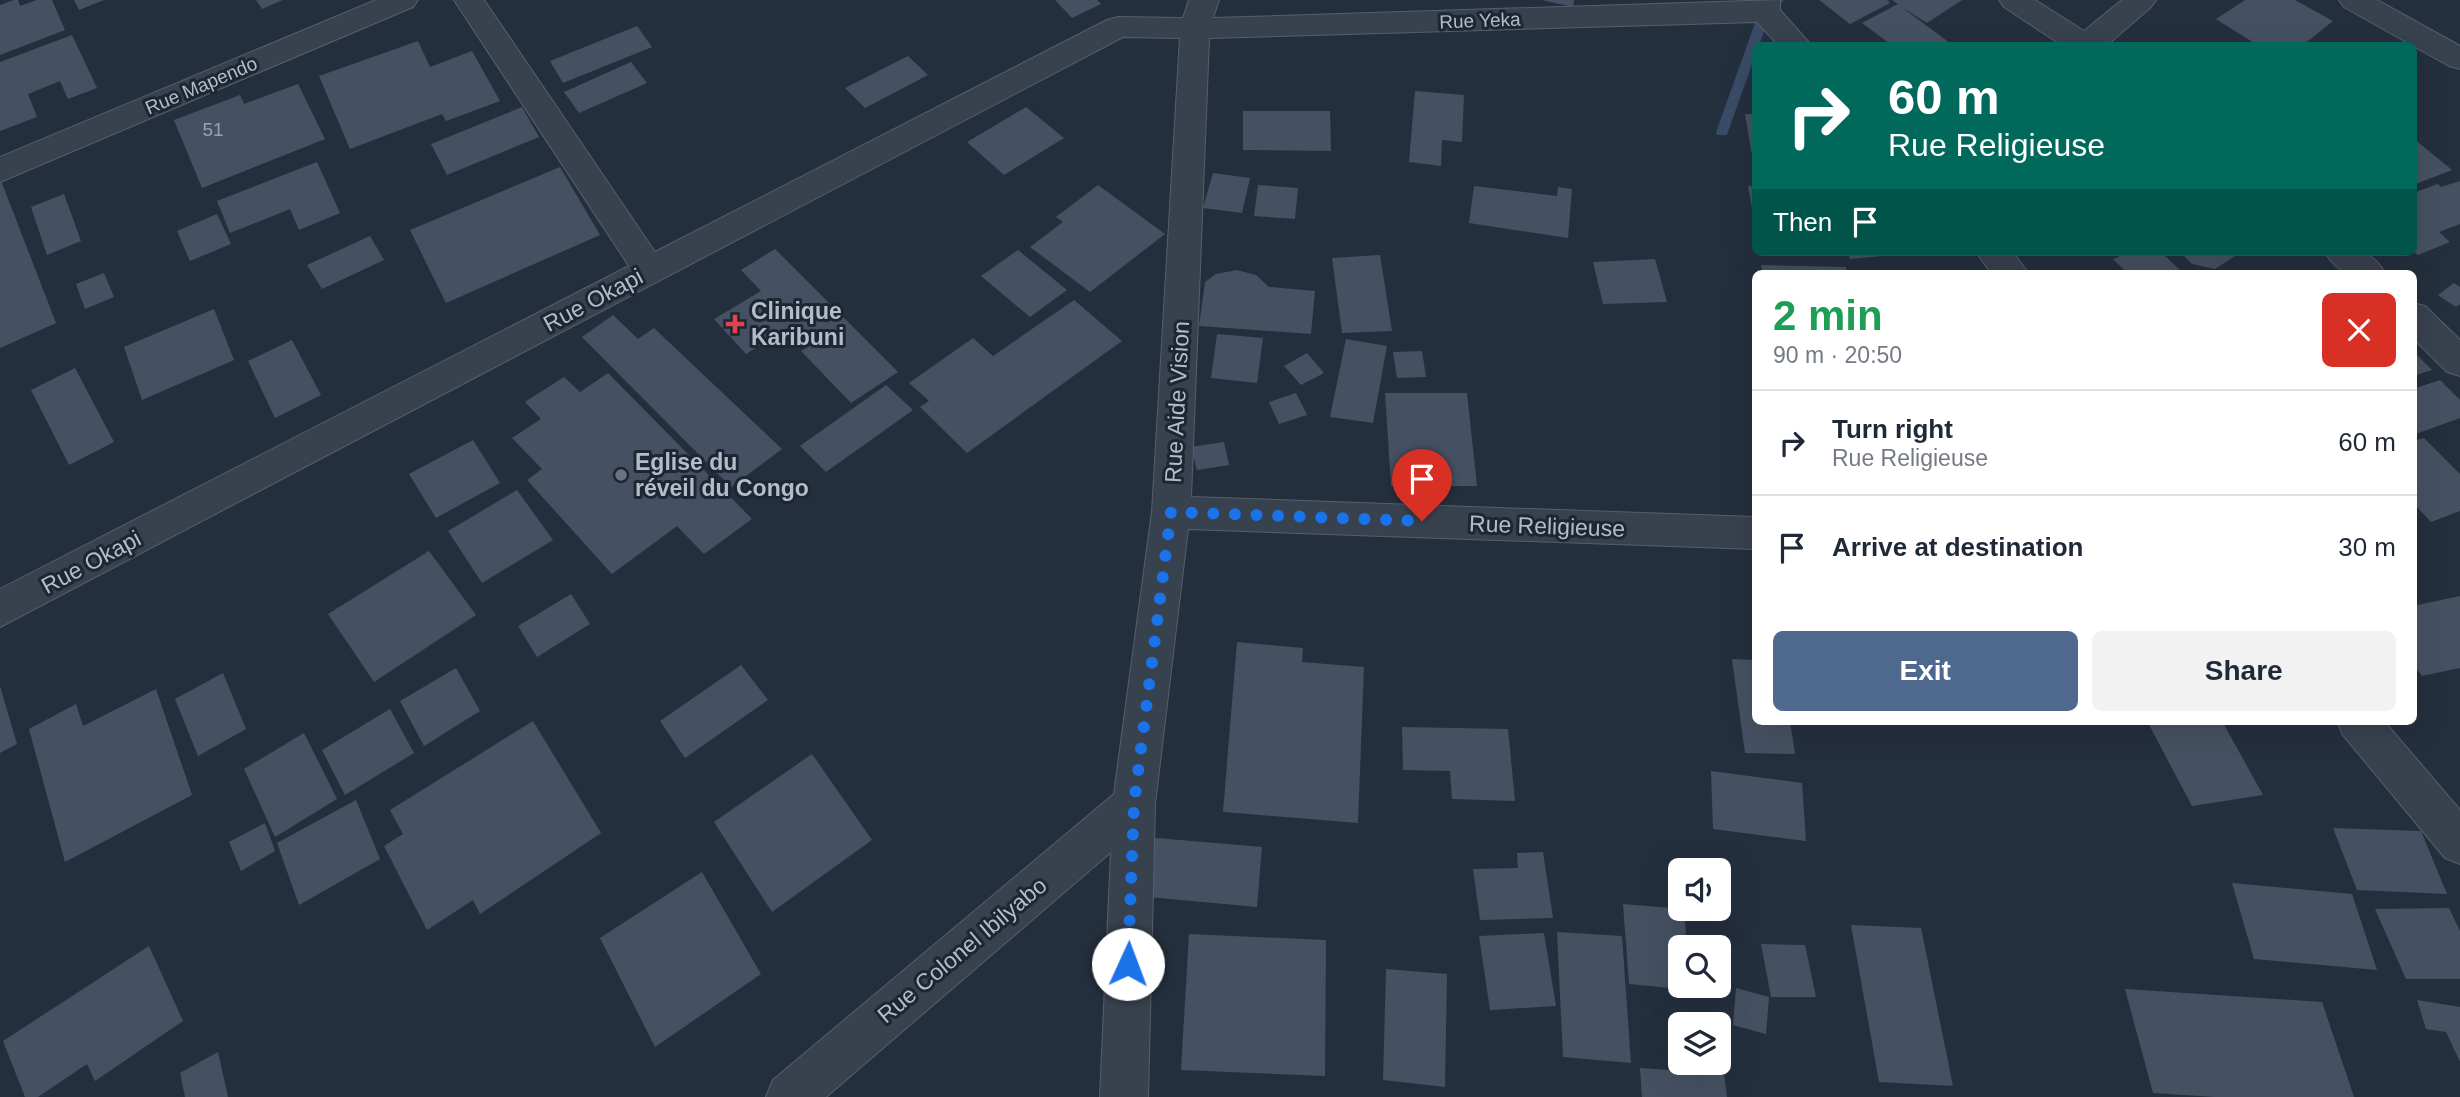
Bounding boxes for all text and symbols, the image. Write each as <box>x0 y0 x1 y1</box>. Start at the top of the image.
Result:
street label: Rue Yeka <box>1439 9 1521 32</box>
street label: Rue Mapendo <box>142 52 260 118</box>
icon: right <box>1773 70 1864 161</box>
text: 60 m <box>1888 70 2000 124</box>
house number: 51 <box>202 119 224 140</box>
text: Rue Religieuse <box>1888 127 2105 163</box>
icon: arrive <box>1846 203 1884 241</box>
text: Then <box>1773 207 1832 237</box>
street label: Rue Okapi <box>539 263 647 337</box>
text: 2 min <box>1773 292 1883 339</box>
button: close <box>2322 293 2396 367</box>
place label: Clinique Karibuni <box>751 298 844 350</box>
marker: Clinique Karibuni <box>725 314 745 334</box>
street label: Rue Aide Vision <box>1160 320 1194 484</box>
text: 90 m · 20:50 <box>1773 342 1902 368</box>
text: Turn right <box>1832 414 1953 444</box>
icon: right <box>1773 424 1811 462</box>
text: 60 m <box>2338 427 2396 457</box>
text: Rue Religieuse <box>1832 445 1988 471</box>
place label: Eglise du réveil du Congo <box>635 449 809 501</box>
pin <box>1392 449 1452 521</box>
icon: arrive <box>1403 460 1441 498</box>
marker: Eglise du réveil du Congo <box>613 467 629 483</box>
street label: Rue Religieuse <box>1469 510 1625 542</box>
street label: Rue Okapi <box>37 525 145 599</box>
icon: arrive <box>1773 529 1811 567</box>
text: Arrive at destination <box>1832 532 2083 562</box>
text: 30 m <box>2338 532 2396 562</box>
button: Exit <box>1773 631 2078 711</box>
button: Share <box>2092 631 2396 711</box>
map controls <box>1668 858 1731 1075</box>
button: sound <box>1668 858 1731 921</box>
street label: Rue Colonel Ibilyabo <box>872 872 1052 1028</box>
position arrow <box>1091 927 1165 1001</box>
button: search <box>1668 935 1731 998</box>
button: layers <box>1668 1012 1731 1075</box>

